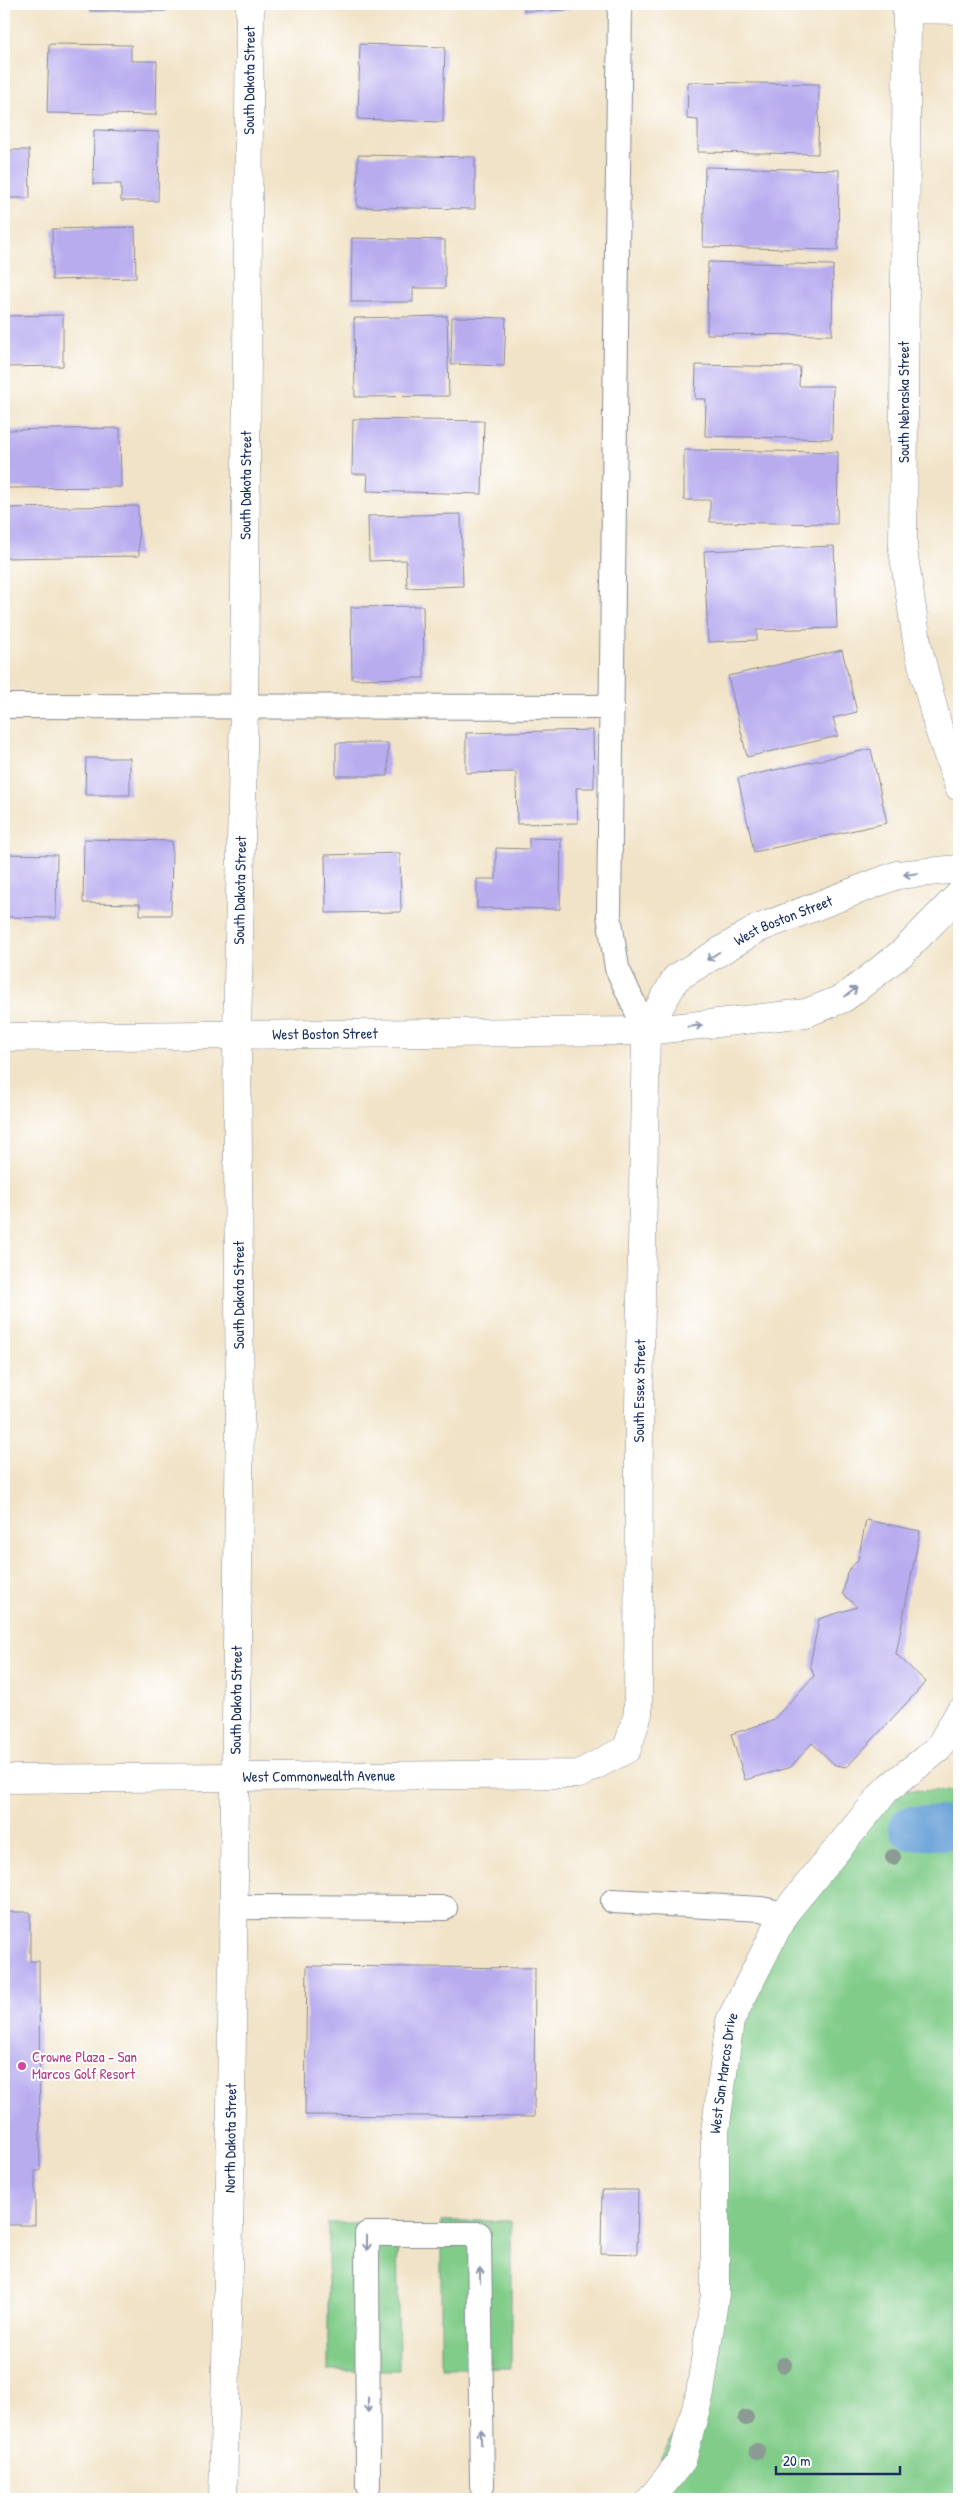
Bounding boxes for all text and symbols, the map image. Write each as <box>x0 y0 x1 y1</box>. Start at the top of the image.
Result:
street label: South Dakota Street <box>238 25 260 135</box>
street label: South Nebraska Street <box>893 340 914 463</box>
street label: South Dakota Street <box>234 430 256 540</box>
street label: South Dakota Street <box>228 835 251 945</box>
one-way arrow <box>903 869 919 879</box>
street label: West Boston Street <box>730 890 836 951</box>
one-way arrow <box>707 951 721 961</box>
one-way arrow <box>845 987 858 998</box>
one-way arrow <box>687 1021 703 1031</box>
street label: West Boston Street <box>272 1022 379 1044</box>
street label: South Dakota Street <box>228 1240 249 1349</box>
street label: South Essex Street <box>628 1338 650 1442</box>
street label: South Dakota Street <box>225 1645 247 1755</box>
street label: West Commonwealth Avenue <box>242 1765 396 1787</box>
street label: West San Marcos Drive <box>704 2008 743 2135</box>
place label: Crowne Plaza - San Marcos Golf Resort <box>32 2046 137 2084</box>
marker: Crowne Plaza - San Marcos Golf Resort <box>16 2060 28 2072</box>
street label: North Dakota Street <box>219 2082 241 2193</box>
one-way arrow <box>362 2234 372 2251</box>
one-way arrow <box>475 2267 485 2284</box>
one-way arrow <box>363 2397 373 2413</box>
one-way arrow <box>476 2429 486 2446</box>
scale bar <box>776 2443 899 2475</box>
text: 20 m <box>783 2450 810 2471</box>

